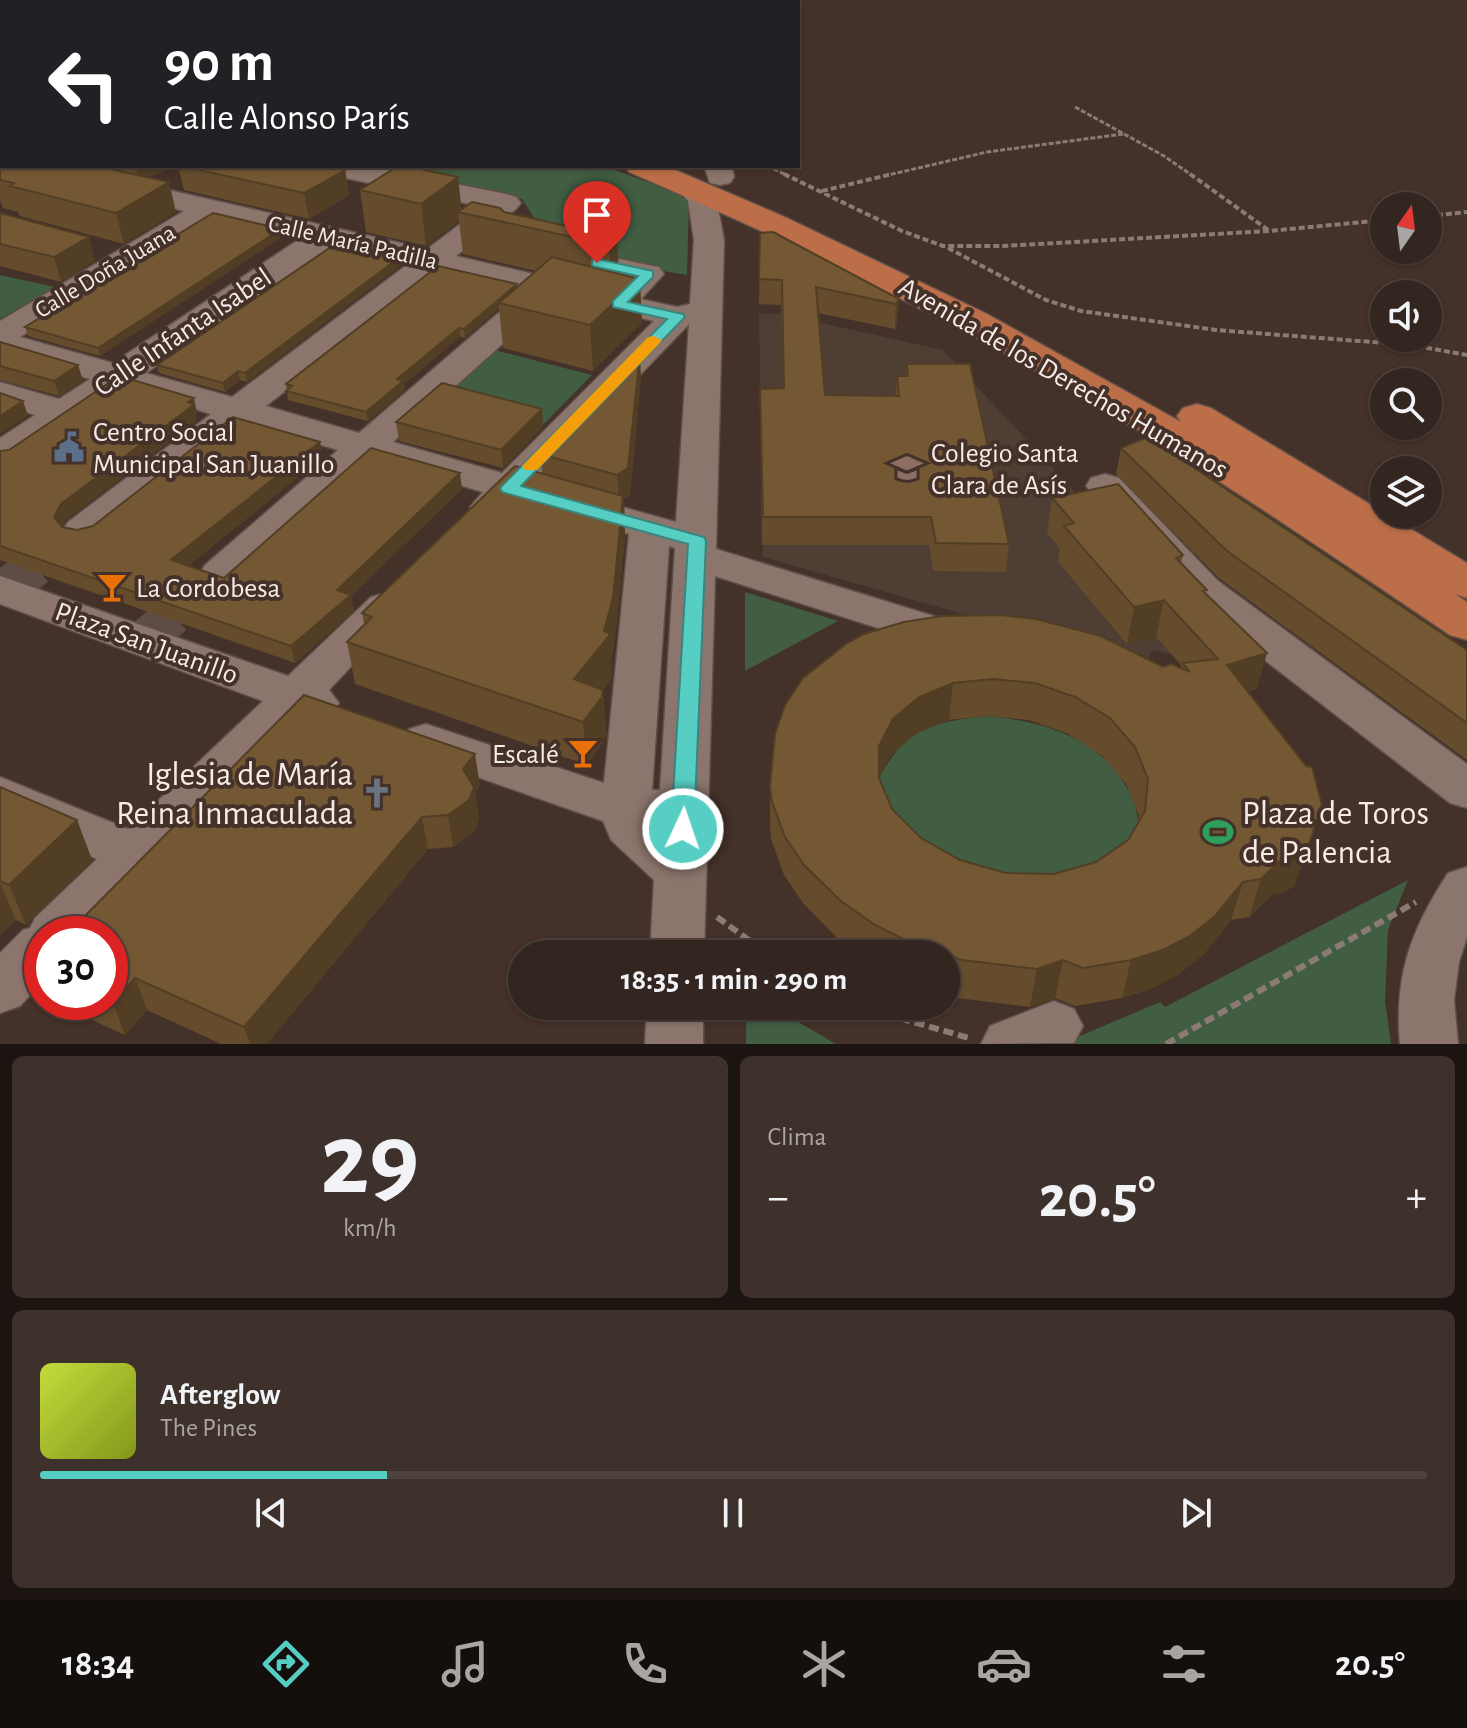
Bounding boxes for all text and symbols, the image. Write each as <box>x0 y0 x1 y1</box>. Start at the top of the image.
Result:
icon: left <box>32 32 136 136</box>
text: 90 m <box>164 35 274 91</box>
text: Calle Alonso París <box>164 100 410 136</box>
pin <box>563 181 631 263</box>
north arrow <box>1370 192 1442 264</box>
map controls <box>1370 192 1442 528</box>
icon: arrive <box>575 193 619 237</box>
street label: Calle María Padilla <box>266 212 440 274</box>
street label: Calle Doña Juana <box>31 221 180 323</box>
street label: Calle Infanta Isabel <box>90 263 277 402</box>
street label: Avenida de los Derechos Humanos <box>894 273 1232 484</box>
button: sound <box>1370 280 1442 352</box>
button: search <box>1370 368 1442 440</box>
place label: Centro Social Municipal San Juanillo <box>93 419 335 479</box>
public building icon: Centro Social Municipal San Juanillo <box>52 430 86 464</box>
place label: Colegio Santa Clara de Asís <box>931 440 1079 500</box>
school or university icon: Colegio Santa Clara de Asís <box>890 451 924 485</box>
button: layers <box>1370 456 1442 528</box>
bar icon: La Cordobesa <box>95 570 129 604</box>
place label: La Cordobesa <box>136 575 281 603</box>
street label: Plaza San Juanillo <box>51 598 241 690</box>
bar icon: Escalé <box>566 736 600 770</box>
place label: Escalé <box>492 741 559 769</box>
place label: Iglesia de María Reina Inmaculada <box>116 758 353 831</box>
church icon: Iglesia de María Reina Inmaculada <box>360 776 394 810</box>
position arrow <box>641 787 725 871</box>
place label: Plaza de Toros de Palencia <box>1242 797 1429 870</box>
sports icon: Plaza de Toros de Palencia <box>1201 815 1235 849</box>
speed limit sign: 30 <box>24 916 128 1020</box>
text: 18:35 · 1 min · 290 m <box>621 965 847 995</box>
text: 29 <box>320 1109 419 1213</box>
text: Clima <box>768 1124 827 1150</box>
text: 20.5° <box>1039 1168 1156 1228</box>
text: − <box>768 1176 789 1220</box>
text: + <box>1406 1176 1427 1220</box>
text: km/h <box>343 1215 397 1241</box>
text: Afterglow <box>160 1380 281 1410</box>
text: The Pines <box>160 1415 257 1441</box>
icon: previous <box>249 1491 293 1535</box>
icon: pause <box>711 1491 755 1535</box>
icon: next <box>1174 1491 1218 1535</box>
icon: directions <box>258 1636 314 1692</box>
icon: music <box>437 1636 493 1692</box>
icon: phone <box>617 1636 673 1692</box>
icon: climate <box>796 1636 852 1692</box>
icon: car <box>976 1636 1032 1692</box>
icon: filters <box>1156 1636 1212 1692</box>
text: 18:34 <box>62 1646 134 1682</box>
text: 20.5° <box>1335 1646 1405 1682</box>

